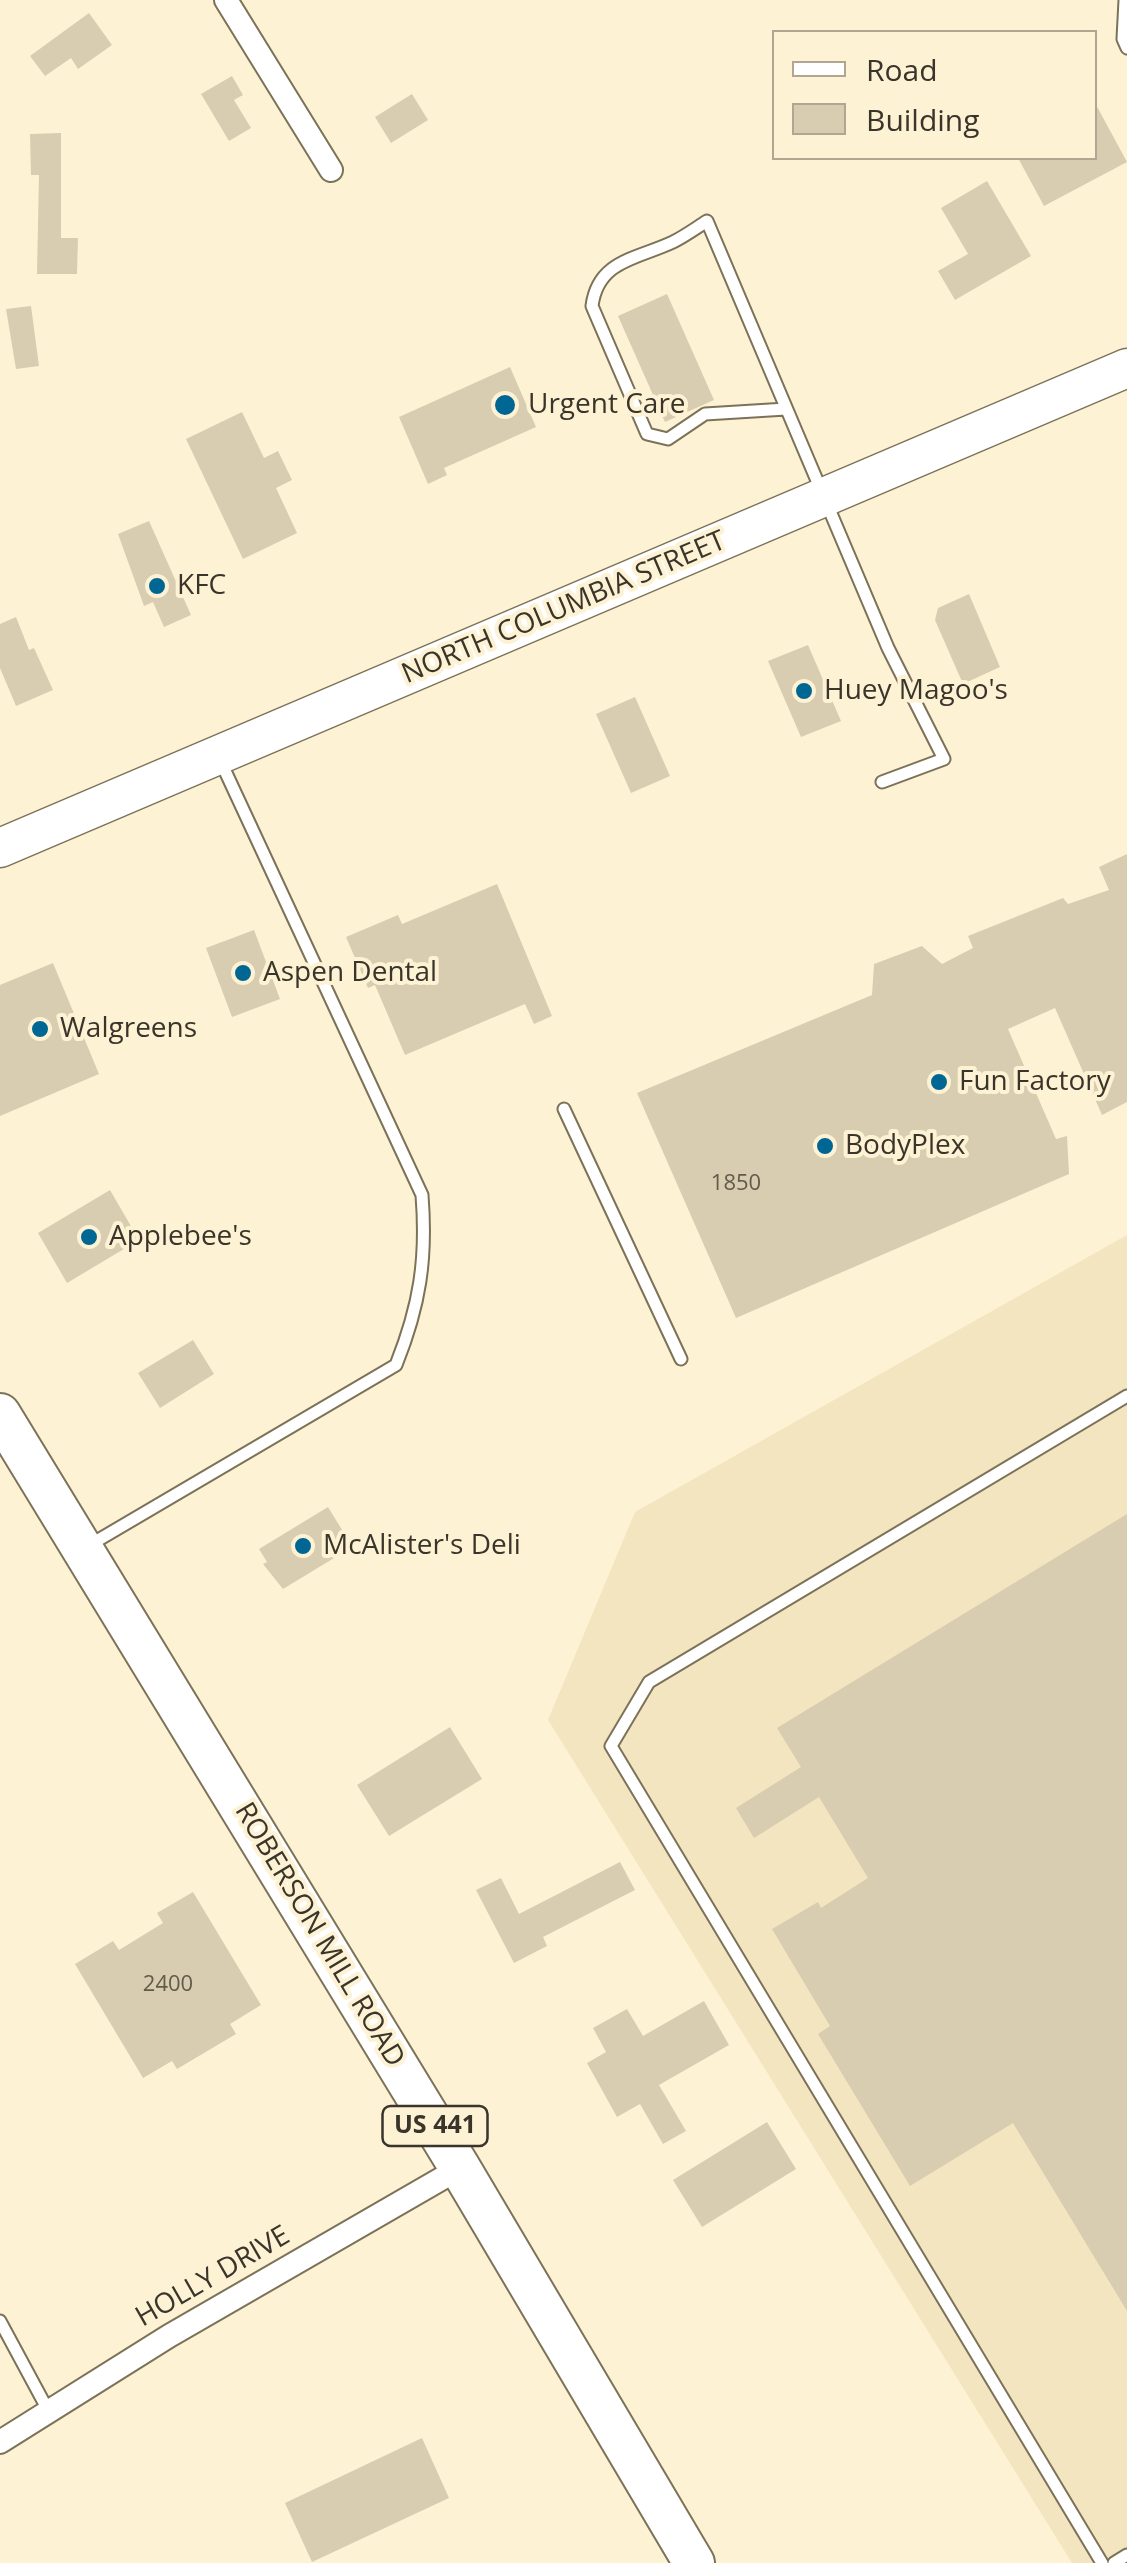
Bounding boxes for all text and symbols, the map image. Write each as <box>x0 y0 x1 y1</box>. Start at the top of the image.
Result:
legend <box>772 30 1097 160</box>
text: Road <box>866 49 938 90</box>
text: Building <box>866 99 980 140</box>
place label: Urgent Care <box>528 388 686 422</box>
marker: Urgent Care <box>492 392 518 418</box>
street label: NORTH COLUMBIA STREET <box>397 524 731 692</box>
place label: KFC <box>177 569 226 603</box>
marker: KFC <box>146 575 168 597</box>
place label: Huey Magoo's <box>824 674 1008 708</box>
marker: Huey Magoo's <box>793 680 815 702</box>
place label: Aspen Dental <box>263 956 437 990</box>
marker: Aspen Dental <box>232 962 254 984</box>
place label: Walgreens <box>60 1012 197 1046</box>
marker: Walgreens <box>29 1018 51 1040</box>
place label: Fun Factory <box>959 1065 1111 1099</box>
marker: Fun Factory <box>928 1071 950 1093</box>
place label: BodyPlex <box>845 1129 965 1163</box>
marker: BodyPlex <box>814 1135 836 1157</box>
house number: 1850 <box>711 1171 761 1197</box>
place label: Applebee's <box>109 1220 252 1254</box>
marker: Applebee's <box>78 1226 100 1248</box>
place label: McAlister's Deli <box>323 1529 521 1563</box>
marker: McAlister's Deli <box>292 1535 314 1557</box>
street label: ROBERSON MILL ROAD <box>227 1797 411 2073</box>
house number: 2400 <box>143 1972 193 1998</box>
road number: US 441 <box>382 2106 488 2146</box>
street label: HOLLY DRIVE <box>130 2219 296 2335</box>

